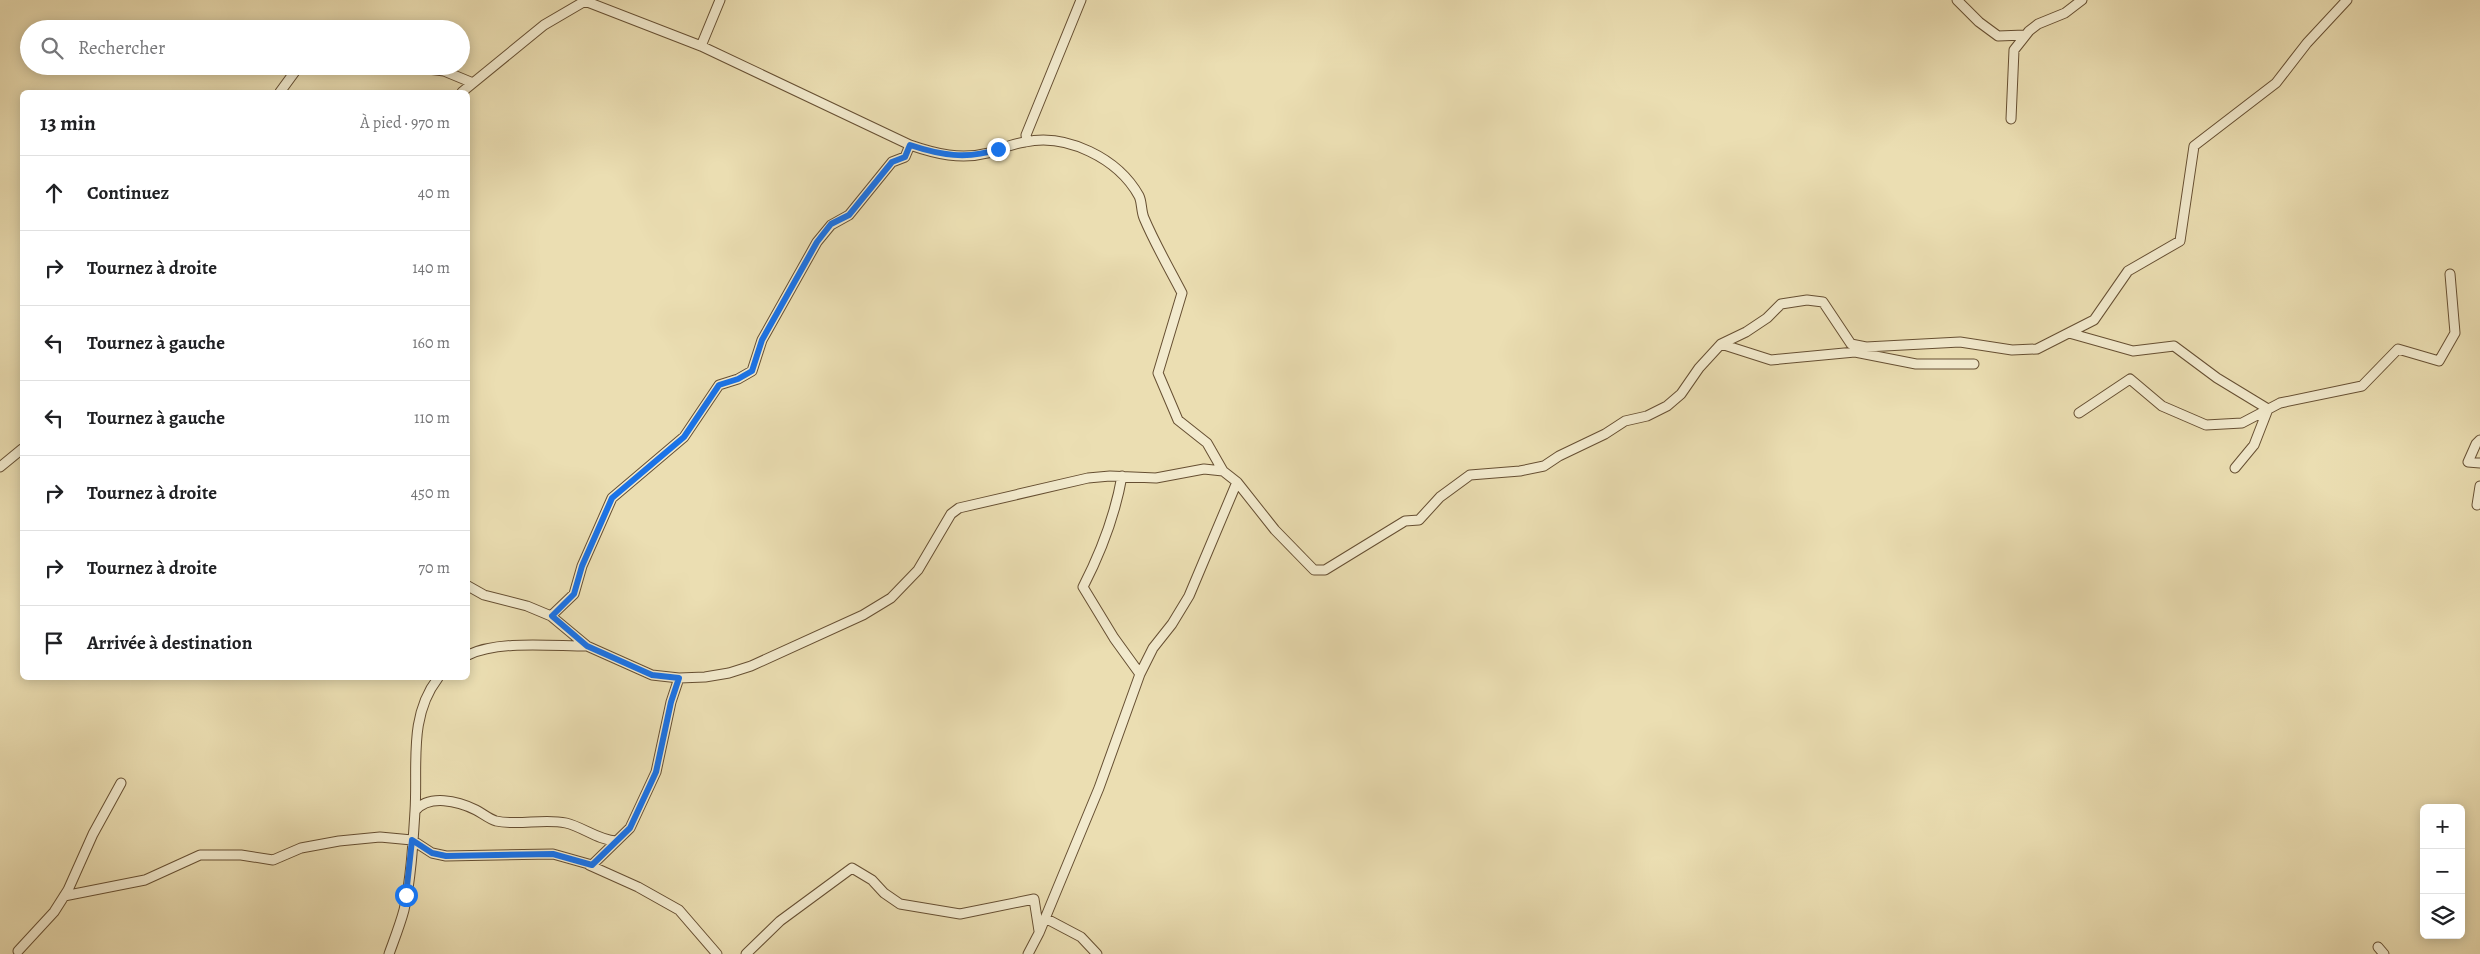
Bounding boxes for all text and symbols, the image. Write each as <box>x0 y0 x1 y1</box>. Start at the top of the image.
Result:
search box <box>20 20 470 75</box>
icon: search <box>38 34 66 62</box>
text: Rechercher <box>78 35 165 61</box>
text: 13 min <box>40 109 96 137</box>
text: À pied · 970 m <box>360 112 450 134</box>
route end <box>987 138 1010 161</box>
icon: ahead <box>40 179 68 207</box>
text: Continuez <box>87 180 169 206</box>
text: 40 m <box>418 182 450 204</box>
icon: right <box>40 254 68 282</box>
text: Tournez à droite <box>87 255 217 281</box>
text: 140 m <box>412 257 450 279</box>
icon: left <box>40 329 68 357</box>
text: Tournez à gauche <box>87 330 225 356</box>
text: 160 m <box>412 332 450 354</box>
icon: left <box>40 404 68 432</box>
text: Tournez à gauche <box>87 405 225 431</box>
text: 110 m <box>414 407 450 429</box>
icon: right <box>40 479 68 507</box>
text: Tournez à droite <box>87 480 217 506</box>
text: 450 m <box>411 482 450 504</box>
icon: right <box>40 554 68 582</box>
text: Tournez à droite <box>87 555 217 581</box>
text: 70 m <box>418 557 450 579</box>
icon: arrive <box>40 629 68 657</box>
text: Arrivée à destination <box>87 630 252 656</box>
map controls <box>2420 804 2465 939</box>
button: + <box>2420 804 2465 849</box>
button: − <box>2420 849 2465 894</box>
route start <box>395 884 418 907</box>
button: layers <box>2420 894 2465 939</box>

